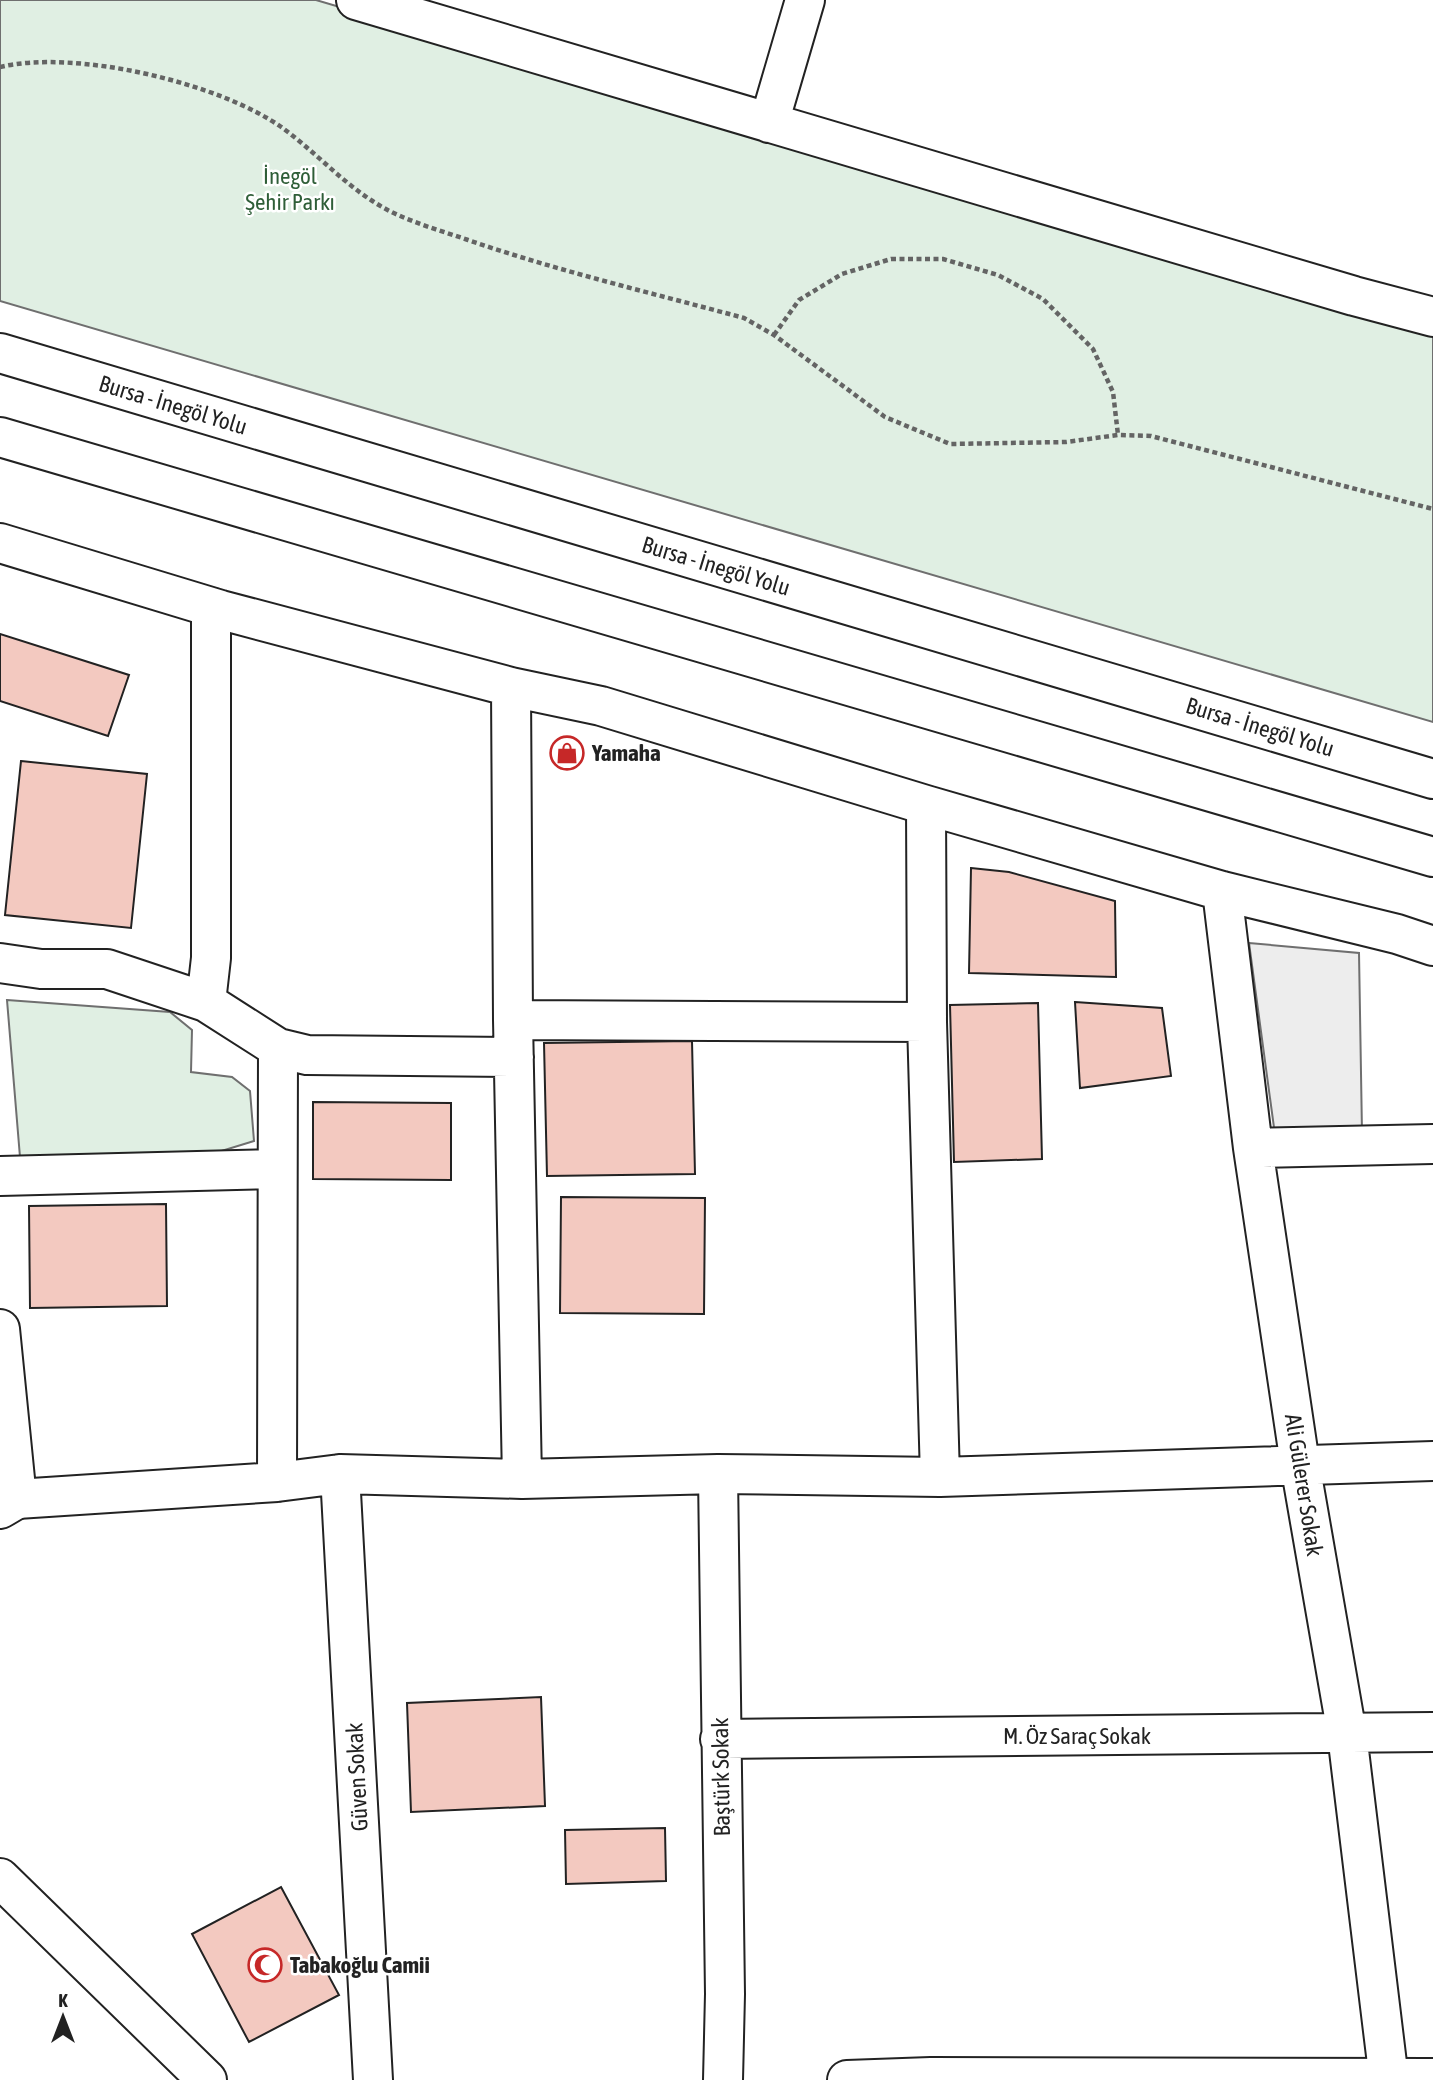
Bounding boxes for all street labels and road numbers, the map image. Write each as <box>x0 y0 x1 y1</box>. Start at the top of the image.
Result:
street label: Bursa - İnegöl Yolu <box>96 370 250 440</box>
street label: Bursa - İnegöl Yolu <box>639 531 793 601</box>
street label: Bursa - İnegöl Yolu <box>1183 692 1337 762</box>
street label: Ali Gülerer Sokak <box>1280 1412 1328 1558</box>
street label: Baştürk Sokak <box>707 1717 735 1837</box>
street label: Güven Sokak <box>341 1722 373 1832</box>
street label: M. Öz Saraç Sokak <box>1003 1723 1151 1749</box>

